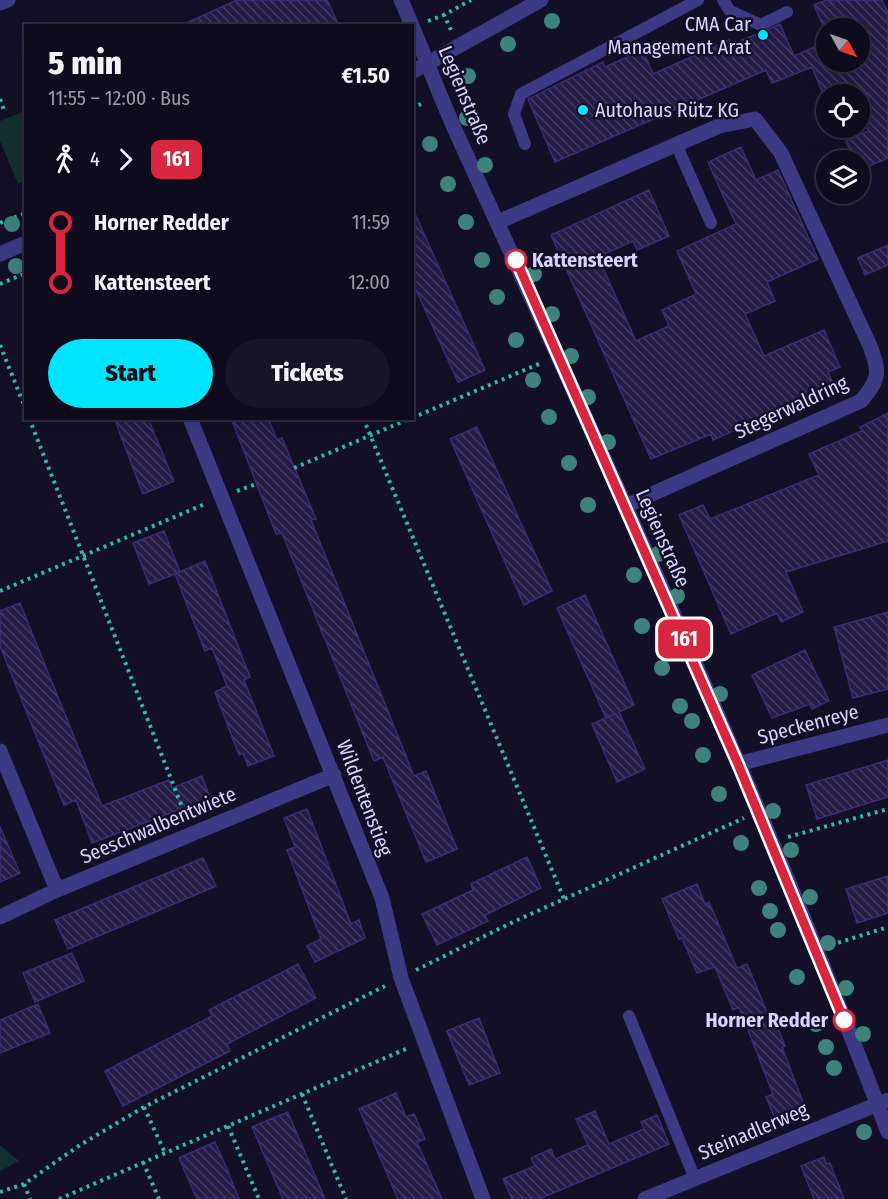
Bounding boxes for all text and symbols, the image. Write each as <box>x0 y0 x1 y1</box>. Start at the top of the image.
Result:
place label: CMA Car Management Arat <box>608 12 751 59</box>
north arrow <box>816 18 870 72</box>
map controls <box>816 18 870 204</box>
marker: CMA Car Management Arat <box>756 28 770 42</box>
street label: Legienstraße <box>433 42 497 148</box>
text: 5 min <box>48 43 122 83</box>
text: €1.50 <box>341 62 390 89</box>
button: locate <box>816 84 870 138</box>
text: 11:55 – 12:00 · Bus <box>48 86 190 110</box>
place label: Autohaus Rütz KG <box>595 98 739 122</box>
marker: Autohaus Rütz KG <box>576 103 590 117</box>
icon: walk <box>48 143 81 176</box>
icon: forward <box>109 143 142 176</box>
text: 161 <box>163 146 190 172</box>
text: 4 <box>90 147 100 171</box>
button: layers <box>816 150 870 204</box>
text: Horner Redder <box>94 209 229 236</box>
text: 11:59 <box>352 210 390 234</box>
place label: Kattensteert <box>532 248 639 272</box>
marker: Kattensteert <box>505 249 527 271</box>
text: Kattensteert <box>94 269 210 296</box>
text: 12:00 <box>348 270 390 294</box>
button: Start <box>48 339 213 408</box>
button: Tickets <box>225 339 390 408</box>
street label: Stegerwaldring <box>731 370 852 444</box>
street label: Legienstraße <box>631 485 695 591</box>
line badge: 161 <box>650 620 718 658</box>
text: 161 <box>670 626 698 652</box>
street label: Speckenreye <box>755 699 861 749</box>
street label: Wildentenstieg <box>332 737 398 860</box>
street label: Seeschwalbentwiete <box>77 781 239 869</box>
place label: Horner Redder <box>706 1008 829 1032</box>
marker: Horner Redder <box>833 1009 855 1031</box>
street label: Steinadlerweg <box>695 1097 812 1165</box>

